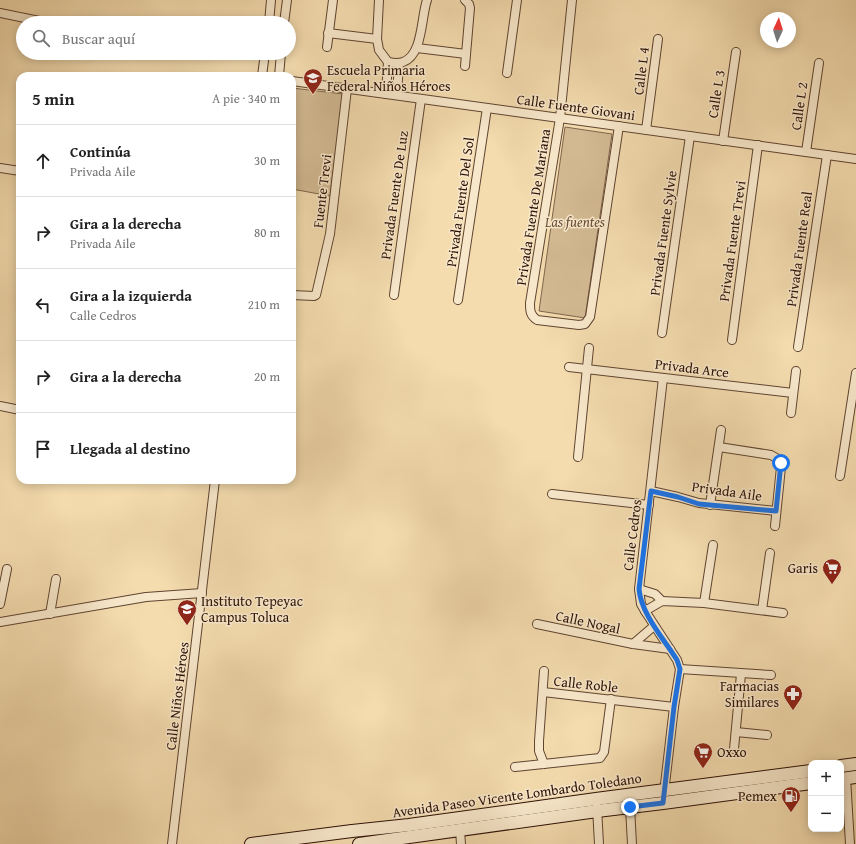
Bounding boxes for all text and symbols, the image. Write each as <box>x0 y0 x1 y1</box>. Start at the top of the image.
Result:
north arrow <box>760 12 796 48</box>
search box <box>16 16 296 60</box>
icon: search <box>30 27 52 49</box>
text: Buscar aquí <box>62 28 135 49</box>
street label: Calle L 4 <box>628 46 654 96</box>
place label: Escuela Primaria Federal Niños Héroes <box>327 60 451 96</box>
school or university icon: Escuela Primaria Federal Niños Héroes <box>302 67 324 95</box>
street label: Calle L 3 <box>702 69 730 119</box>
street label: Calle L 2 <box>786 81 812 131</box>
text: 5 min <box>32 86 74 111</box>
text: A pie · 340 m <box>212 89 280 108</box>
street label: Calle Fuente Giovani <box>516 89 637 125</box>
street label: Privada Fuente De Mariana <box>511 127 555 287</box>
street label: Privada Fuente De Luz <box>375 129 413 261</box>
street label: Privada Fuente Del Sol <box>441 136 479 268</box>
text: Continúa <box>70 141 131 162</box>
icon: ahead <box>32 150 54 172</box>
text: 30 m <box>254 151 280 170</box>
street label: Fuente Trevi <box>308 153 336 229</box>
text: Privada Aile <box>70 162 136 181</box>
street label: Privada Fuente Sylvie <box>644 169 682 297</box>
street label: Privada Fuente Trevi <box>714 179 750 303</box>
street label: Privada Fuente Real <box>781 190 817 308</box>
park label: Las fuentes <box>544 212 605 232</box>
text: Gira a la derecha <box>70 213 181 234</box>
icon: right <box>32 222 54 244</box>
text: 80 m <box>254 223 280 242</box>
text: Privada Aile <box>70 234 136 253</box>
text: Gira a la izquierda <box>70 285 192 306</box>
icon: left <box>32 294 54 316</box>
text: 210 m <box>248 295 280 314</box>
text: Calle Cedros <box>70 306 137 325</box>
street label: Privada Arce <box>654 354 731 383</box>
icon: right <box>32 366 54 388</box>
text: Gira a la derecha <box>70 366 181 387</box>
text: 20 m <box>254 367 280 386</box>
icon: arrive <box>32 438 54 460</box>
text: Llegada al destino <box>70 438 190 459</box>
route start <box>772 454 790 472</box>
street label: Privada Aile <box>691 476 764 506</box>
street label: Calle Cedros <box>618 498 646 572</box>
supermarket icon: Garis <box>821 557 843 585</box>
place label: Garis <box>788 558 818 578</box>
place label: Instituto Tepeyac Campus Toluca <box>201 591 303 627</box>
school or university icon: Instituto Tepeyac Campus Toluca <box>176 598 198 626</box>
street label: Calle Nogal <box>554 605 622 639</box>
street label: Calle Niños Héroes <box>160 641 194 751</box>
street label: Calle Roble <box>553 671 620 697</box>
place label: Farmacias Similares <box>720 676 779 712</box>
pharmacy icon: Farmacias Similares <box>782 683 804 711</box>
supermarket icon: Oxxo <box>692 741 714 769</box>
place label: Oxxo <box>717 742 747 762</box>
map controls <box>808 760 844 832</box>
button: + <box>808 760 844 796</box>
street label: Avenida Paseo Vicente Lombardo Toledano <box>391 768 643 822</box>
fuel station icon: Pemex <box>780 785 802 813</box>
place label: Pemex <box>738 786 778 806</box>
button: − <box>808 796 844 832</box>
route end <box>621 798 639 816</box>

